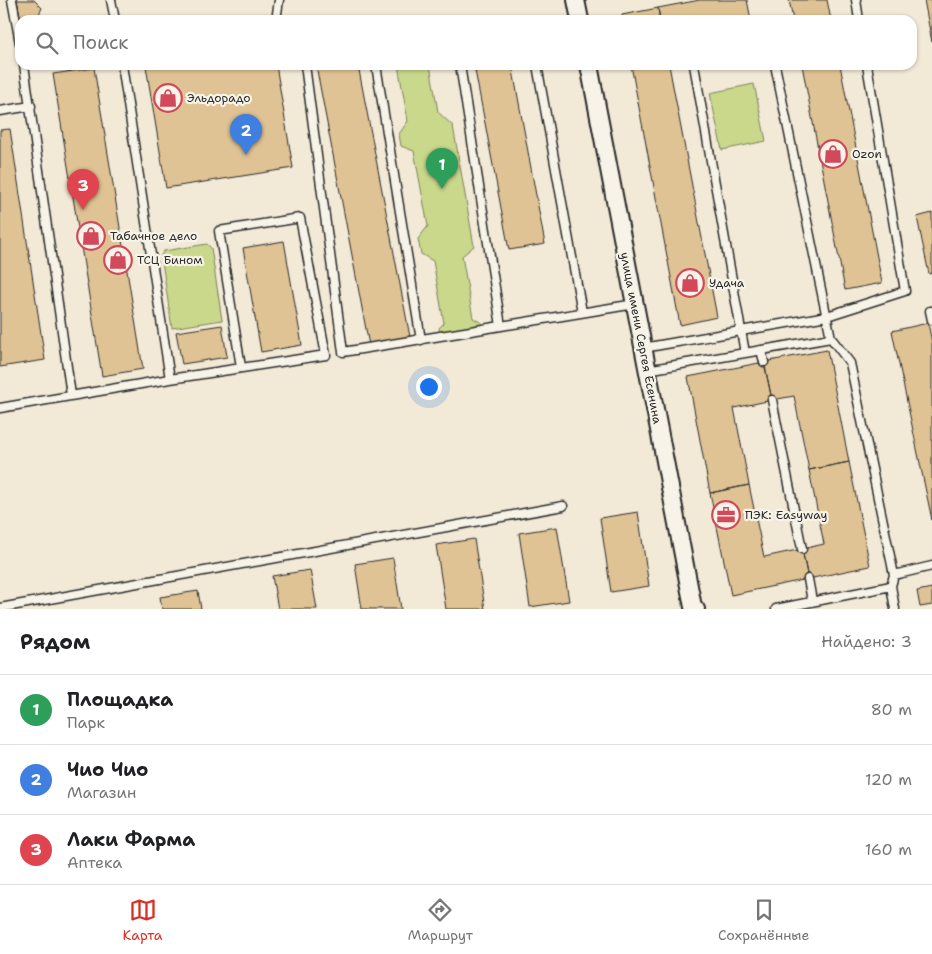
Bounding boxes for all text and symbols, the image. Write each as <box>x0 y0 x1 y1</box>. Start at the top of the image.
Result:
search box <box>15 15 917 70</box>
icon: search <box>33 29 61 57</box>
text: Поиск <box>73 30 128 55</box>
shop icon: Эльдорадо <box>153 83 183 113</box>
place label: Эльдорадо <box>187 90 250 106</box>
pin: 2 <box>230 114 262 155</box>
shop icon: Ozon <box>818 139 848 169</box>
place label: Ozon <box>852 146 882 162</box>
pin: 1 <box>426 148 458 189</box>
pin: 3 <box>67 169 99 210</box>
shop icon: Табачное дело <box>76 221 106 251</box>
place label: Табачное дело <box>110 228 197 244</box>
shop icon: ТСЦ Бином <box>103 245 133 275</box>
street label: улица имени Сергея Есенина <box>616 251 666 426</box>
place label: ТСЦ Бином <box>137 252 203 268</box>
shop icon: Удача <box>675 268 705 298</box>
place label: Удача <box>709 275 745 291</box>
your location <box>416 374 442 400</box>
office icon: ПЭК: Easyway <box>711 500 741 530</box>
place label: ПЭК: Easyway <box>745 507 827 523</box>
text: Рядом <box>20 628 90 656</box>
text: Найдено: 3 <box>821 631 912 652</box>
text: Площадка <box>67 687 173 712</box>
text: 1 <box>32 699 40 720</box>
text: 80 m <box>871 699 912 720</box>
text: Парк <box>67 712 105 733</box>
text: Чио Чио <box>67 757 148 782</box>
text: 2 <box>30 769 42 790</box>
text: 120 m <box>865 769 912 790</box>
text: Магазин <box>67 782 136 803</box>
text: Лаки Фарма <box>67 827 195 852</box>
text: 3 <box>30 839 42 860</box>
text: 160 m <box>865 839 912 860</box>
text: Аптека <box>67 852 122 873</box>
tab: Карта <box>123 896 163 944</box>
tab: Маршрут <box>408 896 473 944</box>
tab: Сохранённые <box>718 896 809 944</box>

